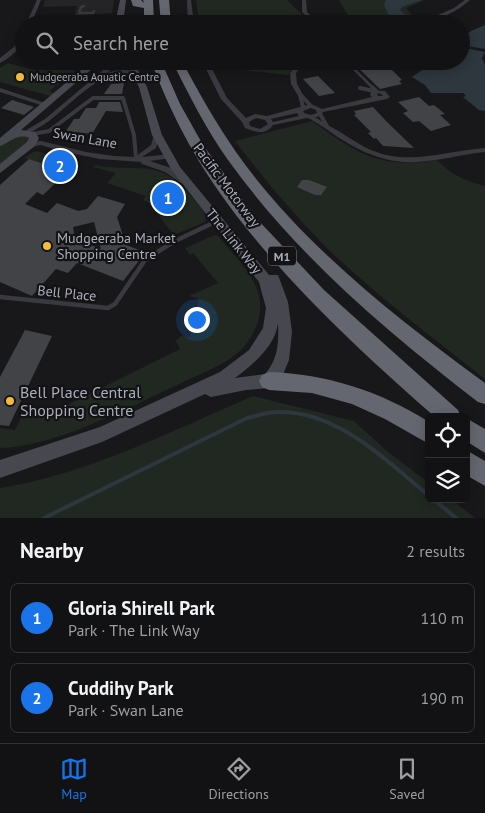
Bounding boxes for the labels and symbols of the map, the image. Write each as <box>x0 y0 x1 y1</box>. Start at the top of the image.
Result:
place label: Mudgeeraba Aquatic Centre <box>30 70 160 84</box>
marker: Mudgeeraba Aquatic Centre <box>14 71 26 83</box>
street label: Swan Lane <box>52 124 118 152</box>
street label: Pacific Motorway <box>189 139 265 231</box>
pin: 2 <box>44 147 76 185</box>
pin: 1 <box>152 179 184 217</box>
street label: The Link Way <box>202 205 266 278</box>
place label: Mudgeeraba Market Shopping Centre <box>57 229 176 263</box>
marker: Mudgeeraba Market Shopping Centre <box>41 240 53 252</box>
road number: M1 <box>268 247 296 266</box>
street label: Bell Place <box>37 281 97 305</box>
your location <box>184 307 210 333</box>
place label: Bell Place Central Shopping Centre <box>20 382 141 420</box>
marker: Bell Place Central Shopping Centre <box>4 395 16 407</box>

